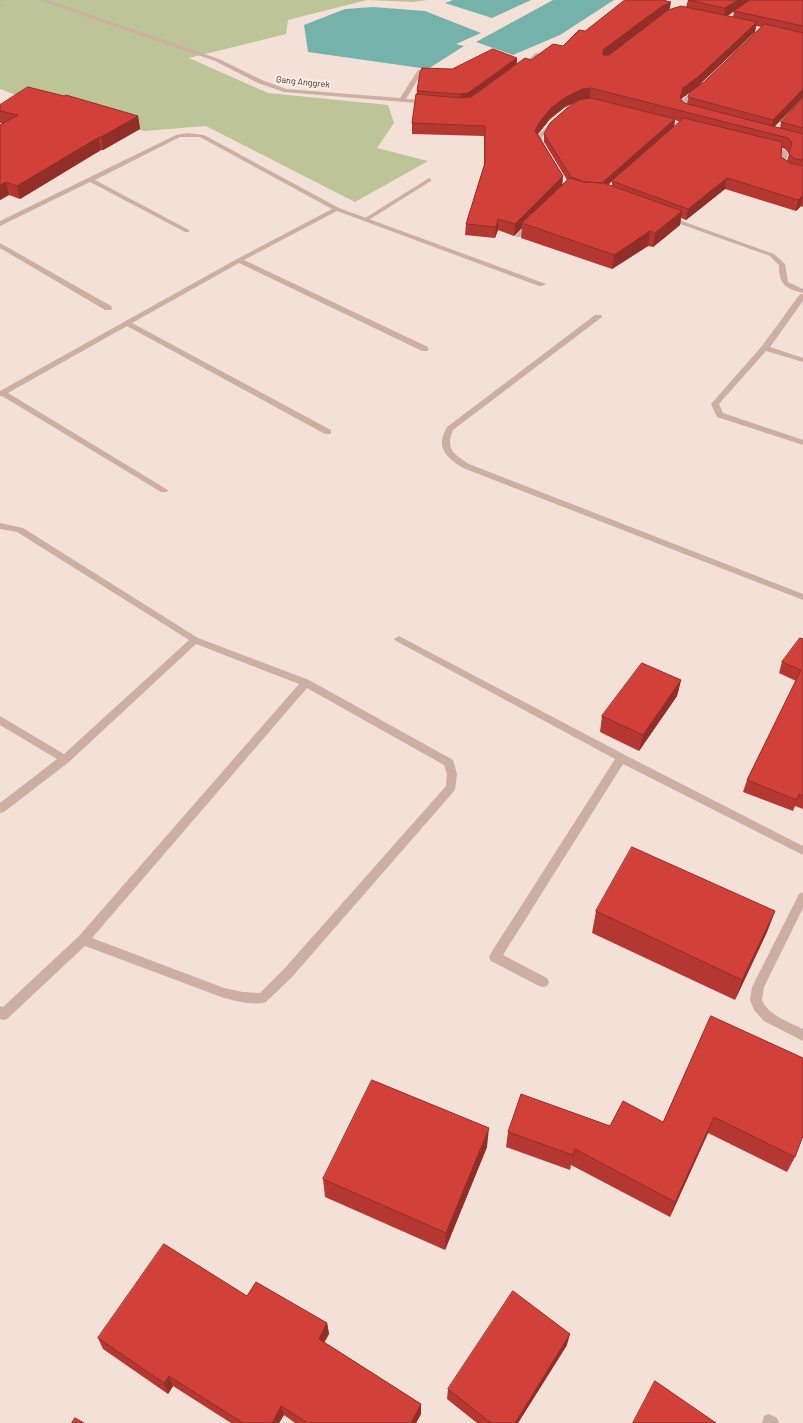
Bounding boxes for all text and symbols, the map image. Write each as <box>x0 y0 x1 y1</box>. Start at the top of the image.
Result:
street label: Gang Anggrek <box>276 74 330 90</box>

